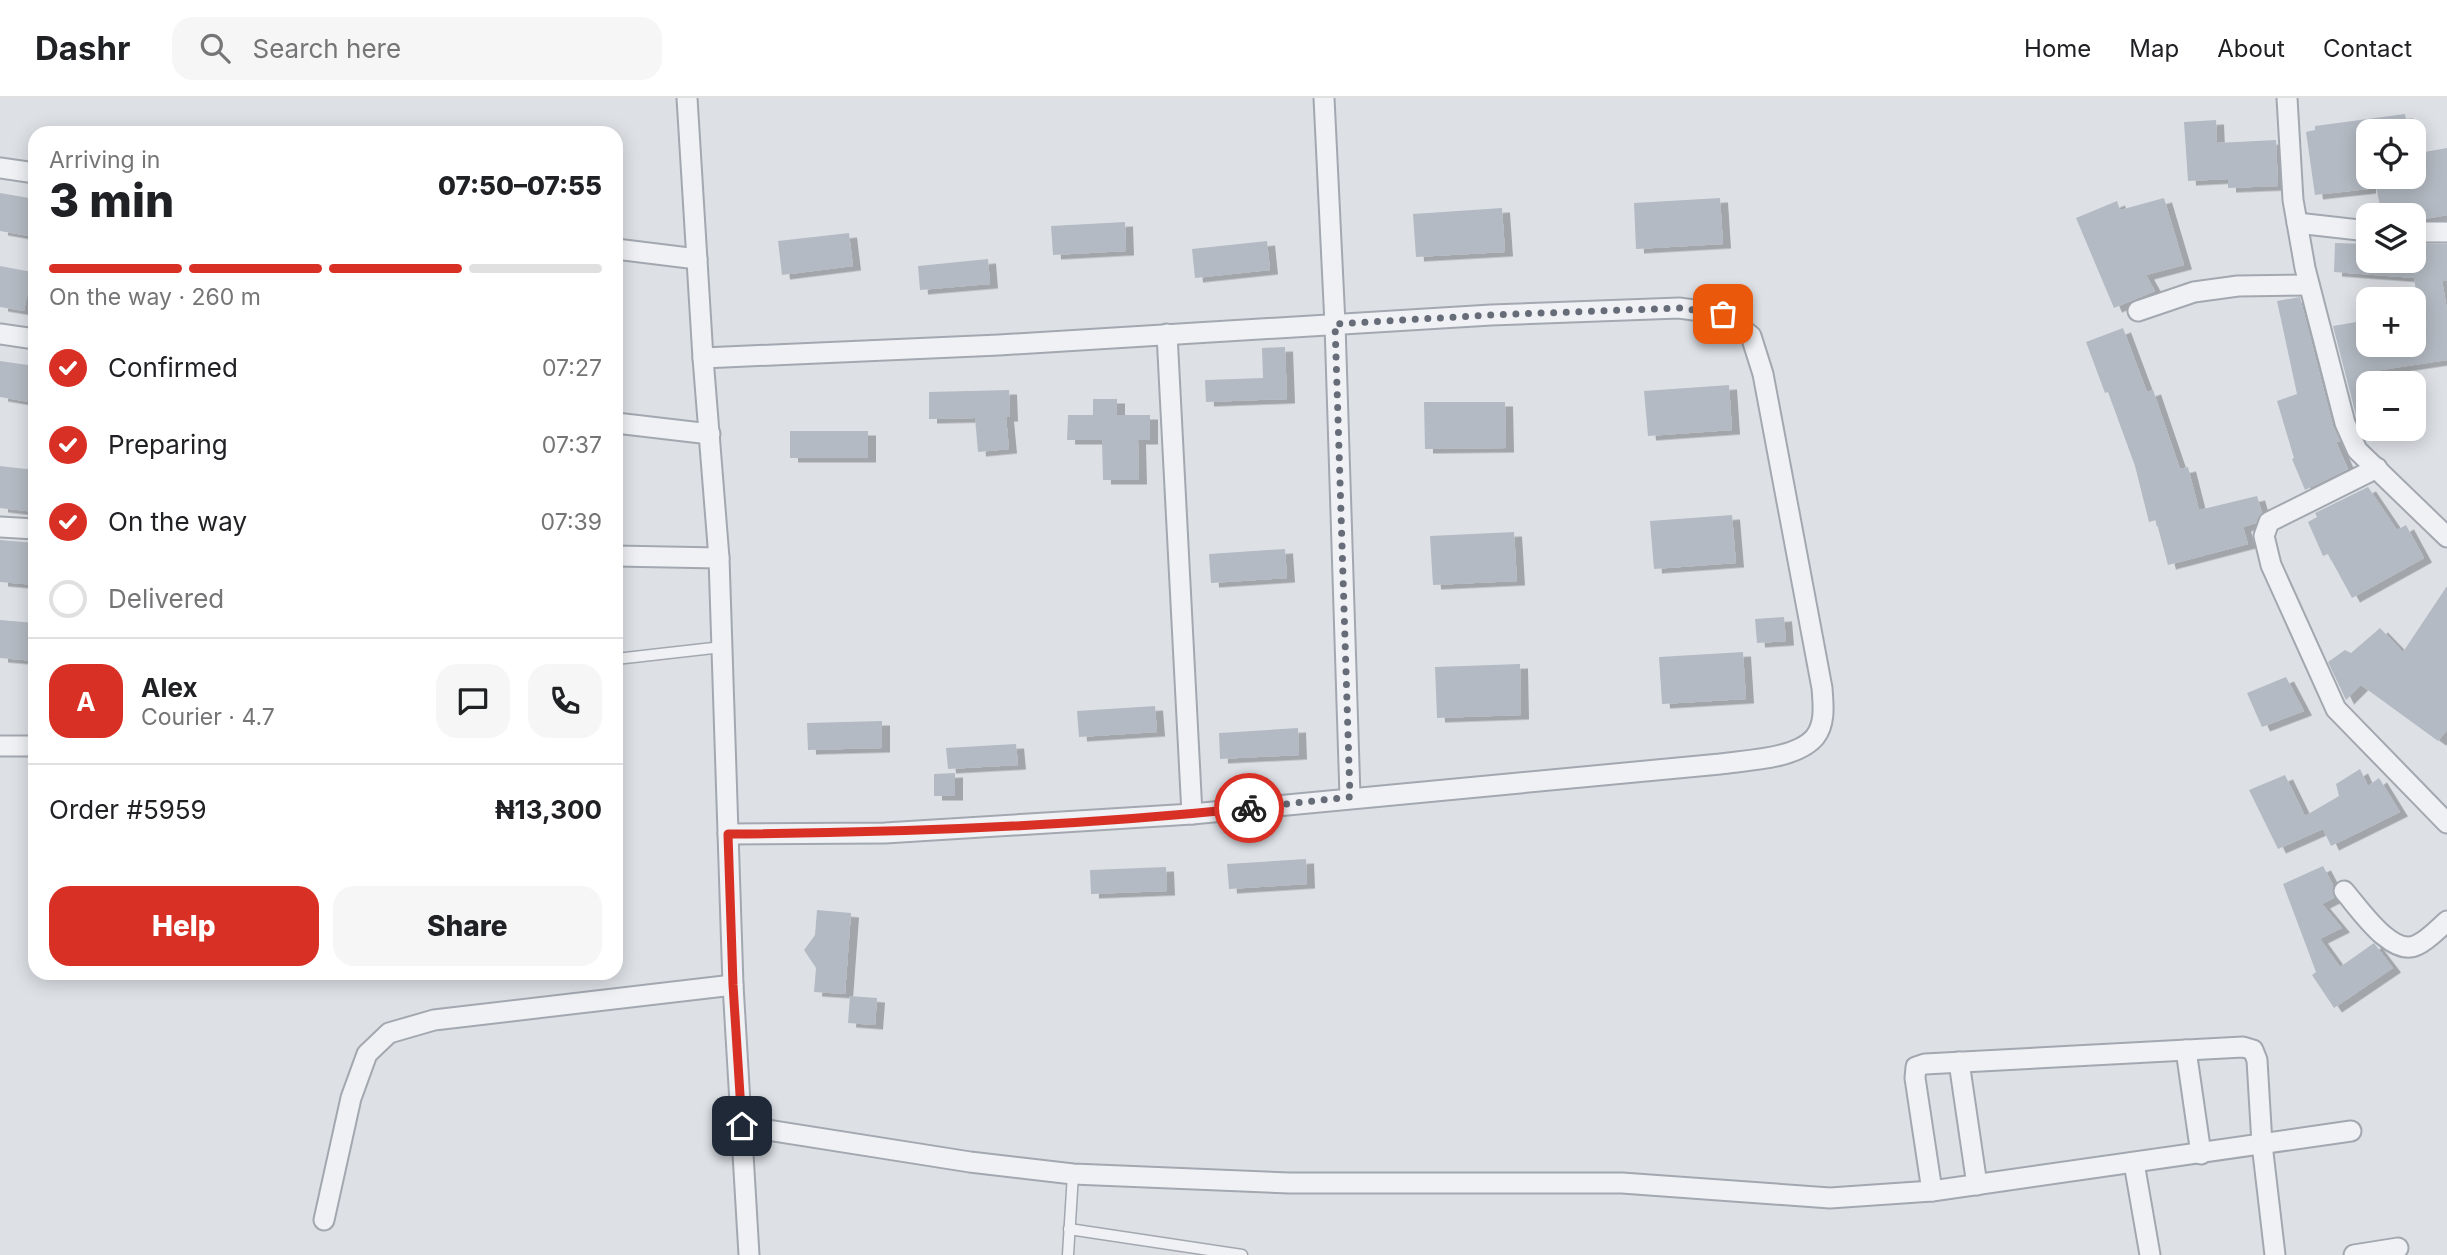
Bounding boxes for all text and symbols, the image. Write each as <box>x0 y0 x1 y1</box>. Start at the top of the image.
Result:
search box <box>172 17 662 80</box>
text: Dashr <box>35 28 130 68</box>
icon: search <box>196 29 234 67</box>
text: Search here <box>252 33 401 64</box>
text: Home <box>2024 34 2091 63</box>
text: Map <box>2129 34 2179 63</box>
text: About <box>2217 34 2285 63</box>
text: Contact <box>2323 34 2412 63</box>
map controls <box>2356 119 2426 441</box>
button: locate <box>2356 119 2426 189</box>
text: Arriving in <box>49 146 160 174</box>
text: 07:50–07:55 <box>438 170 602 201</box>
text: 3 min <box>49 172 174 228</box>
button: layers <box>2356 203 2426 273</box>
text: On the way · 260 m <box>49 283 261 311</box>
pin <box>1693 284 1753 344</box>
button: + <box>2356 287 2426 357</box>
icon: bag <box>1704 295 1742 333</box>
icon: check <box>49 349 87 387</box>
text: Confirmed <box>108 352 238 383</box>
text: 07:27 <box>542 354 602 382</box>
button: − <box>2356 371 2426 441</box>
icon: check <box>49 426 87 464</box>
text: Preparing <box>108 429 228 460</box>
text: 07:37 <box>542 431 602 459</box>
icon: check <box>49 503 87 541</box>
text: On the way <box>108 506 247 537</box>
text: 07:39 <box>541 508 602 536</box>
text: Delivered <box>108 583 224 614</box>
button: chat <box>436 664 510 738</box>
button: phone <box>528 664 602 738</box>
text: Alex <box>141 672 198 703</box>
text: A <box>76 686 96 717</box>
text: Courier · 4.7 <box>141 703 275 731</box>
courier <box>1214 773 1284 843</box>
icon: bike <box>1230 789 1268 827</box>
text: Order #5959 <box>49 794 207 825</box>
text: ₦13,300 <box>495 794 602 825</box>
button: Help <box>49 886 319 966</box>
button: Share <box>333 886 602 966</box>
pin <box>712 1096 772 1156</box>
icon: home <box>723 1107 761 1145</box>

